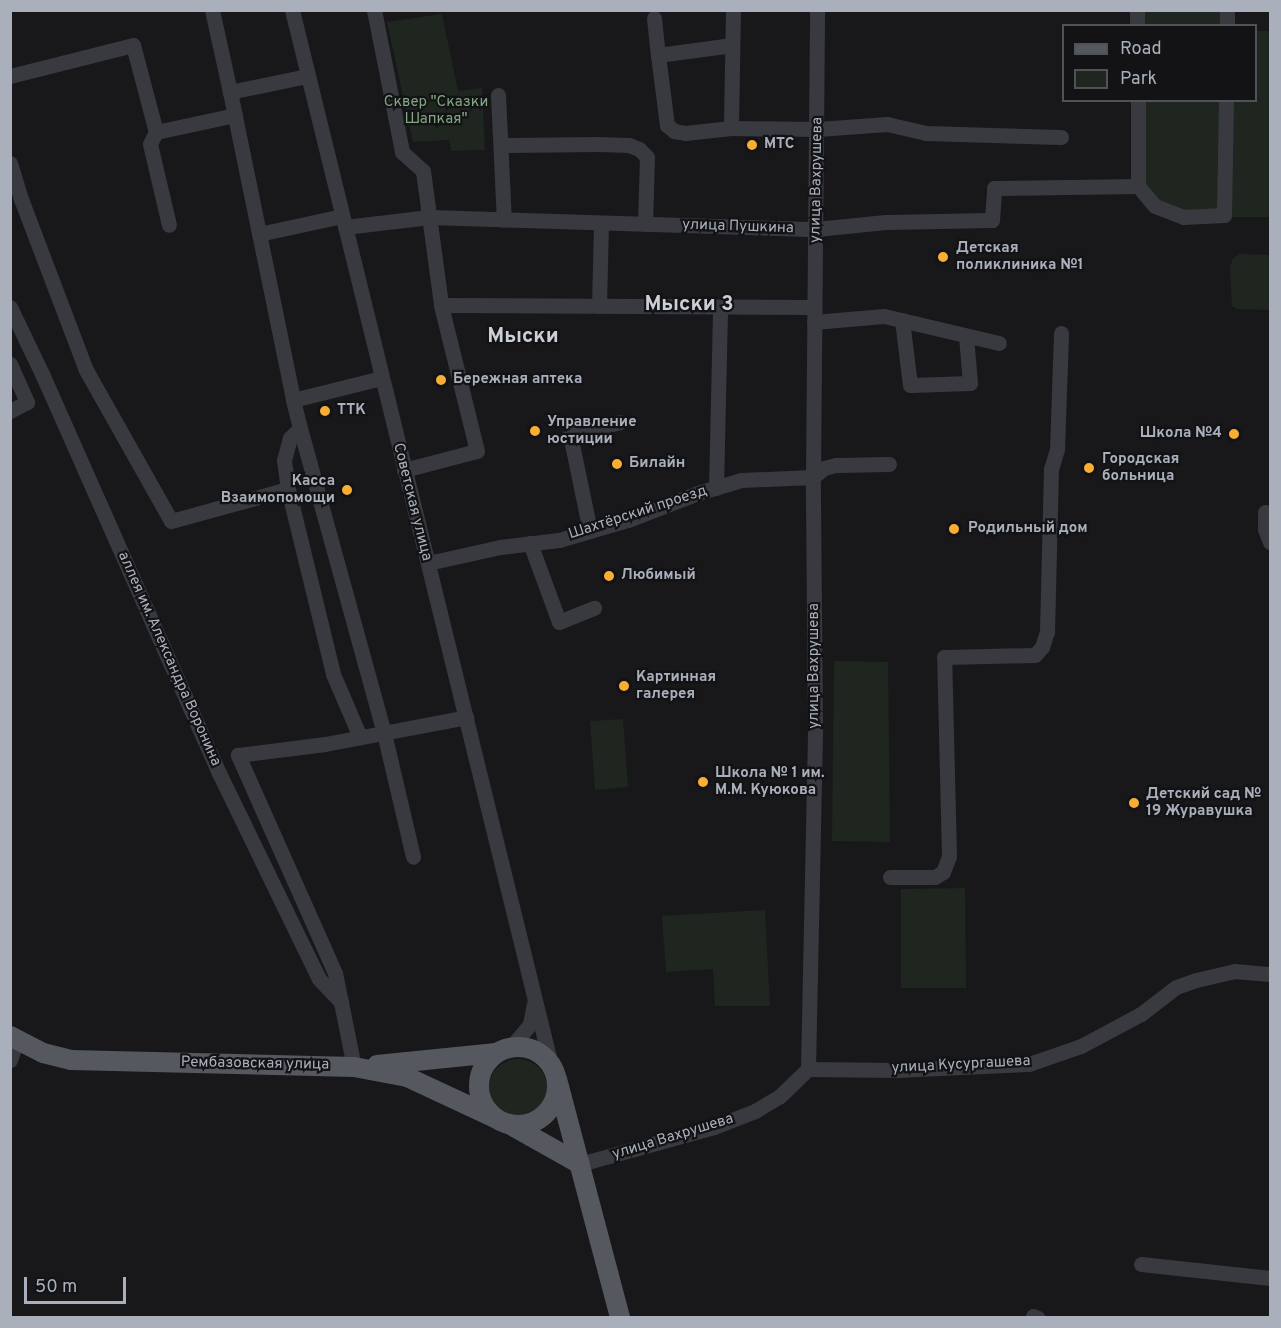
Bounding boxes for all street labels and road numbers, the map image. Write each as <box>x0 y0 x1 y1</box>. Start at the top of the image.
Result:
street label: улица Вахрушева <box>807 117 827 243</box>
street label: улица Пушкина <box>682 216 794 238</box>
street label: Советская улица <box>389 441 435 563</box>
street label: Шахтёрский проезд <box>567 482 709 544</box>
street label: аллея им. Александра Воронина <box>113 549 225 769</box>
street label: улица Вахрушева <box>806 603 824 729</box>
street label: улица Кусургашева <box>891 1052 1031 1078</box>
street label: Рембазовская улица <box>181 1054 329 1074</box>
street label: улица Вахрушева <box>610 1110 736 1164</box>

